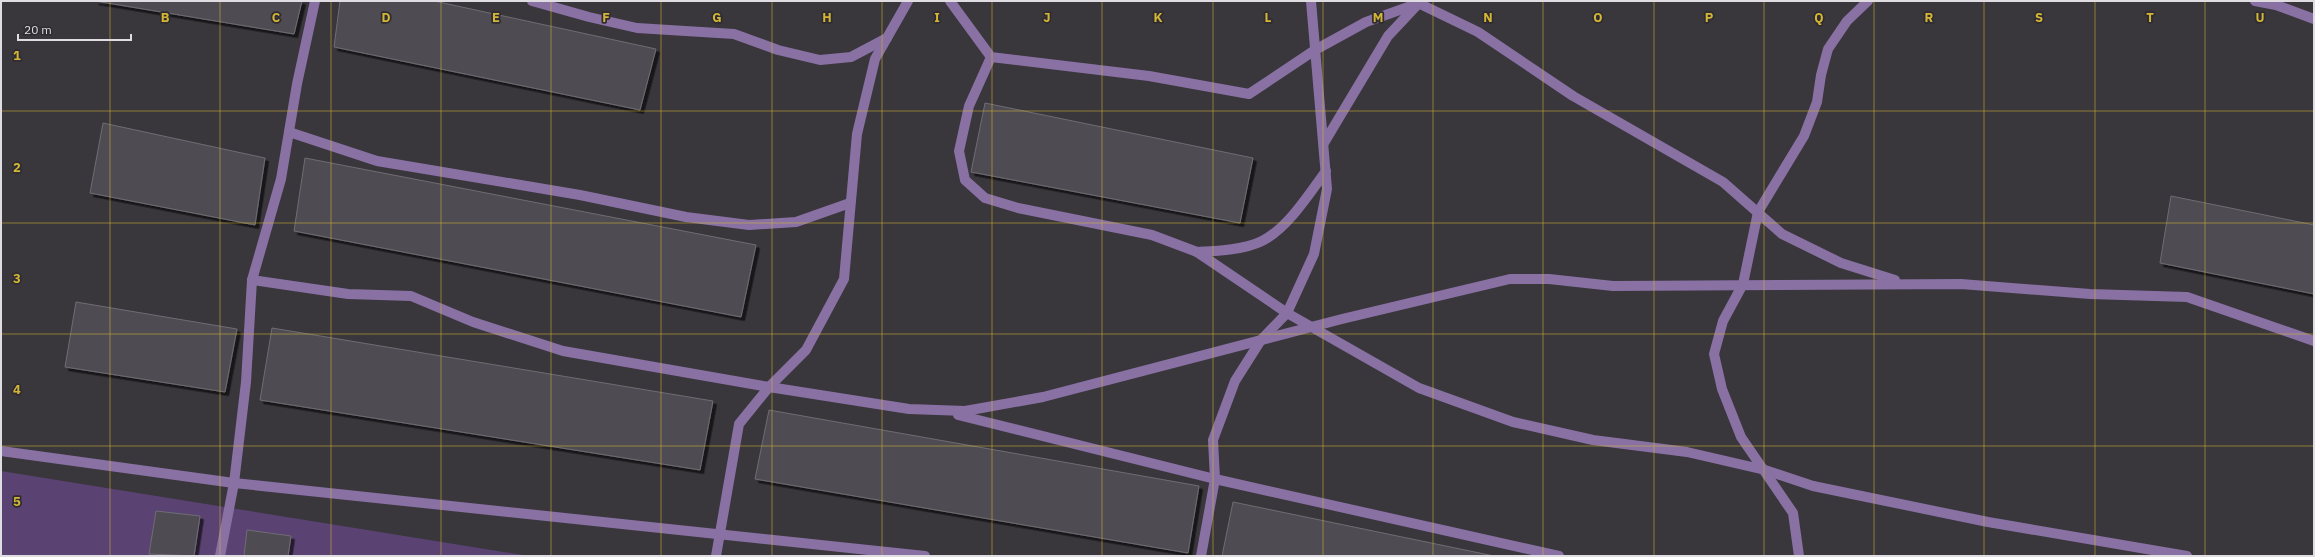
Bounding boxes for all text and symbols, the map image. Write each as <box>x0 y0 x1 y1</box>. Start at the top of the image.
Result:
text: B <box>161 9 170 26</box>
text: C <box>272 9 281 26</box>
text: D <box>381 9 391 26</box>
text: E <box>492 9 500 26</box>
text: F <box>602 9 610 26</box>
text: G <box>712 9 722 26</box>
text: H <box>822 9 832 26</box>
text: I <box>934 9 940 26</box>
text: J <box>1043 9 1051 26</box>
text: K <box>1153 9 1163 26</box>
text: L <box>1265 9 1272 26</box>
text: M <box>1373 9 1383 26</box>
text: N <box>1483 9 1493 26</box>
text: O <box>1593 9 1603 26</box>
text: P <box>1705 9 1714 26</box>
text: Q <box>1814 9 1824 26</box>
text: R <box>1925 9 1934 26</box>
text: S <box>2035 9 2043 26</box>
text: T <box>2146 9 2154 26</box>
text: U <box>2255 9 2265 26</box>
scale bar <box>18 16 131 42</box>
text: 20 m <box>24 22 52 37</box>
text: 1 <box>13 47 21 64</box>
text: 2 <box>13 159 21 176</box>
text: 3 <box>13 270 21 287</box>
text: 4 <box>13 381 21 398</box>
text: 5 <box>13 493 21 510</box>

